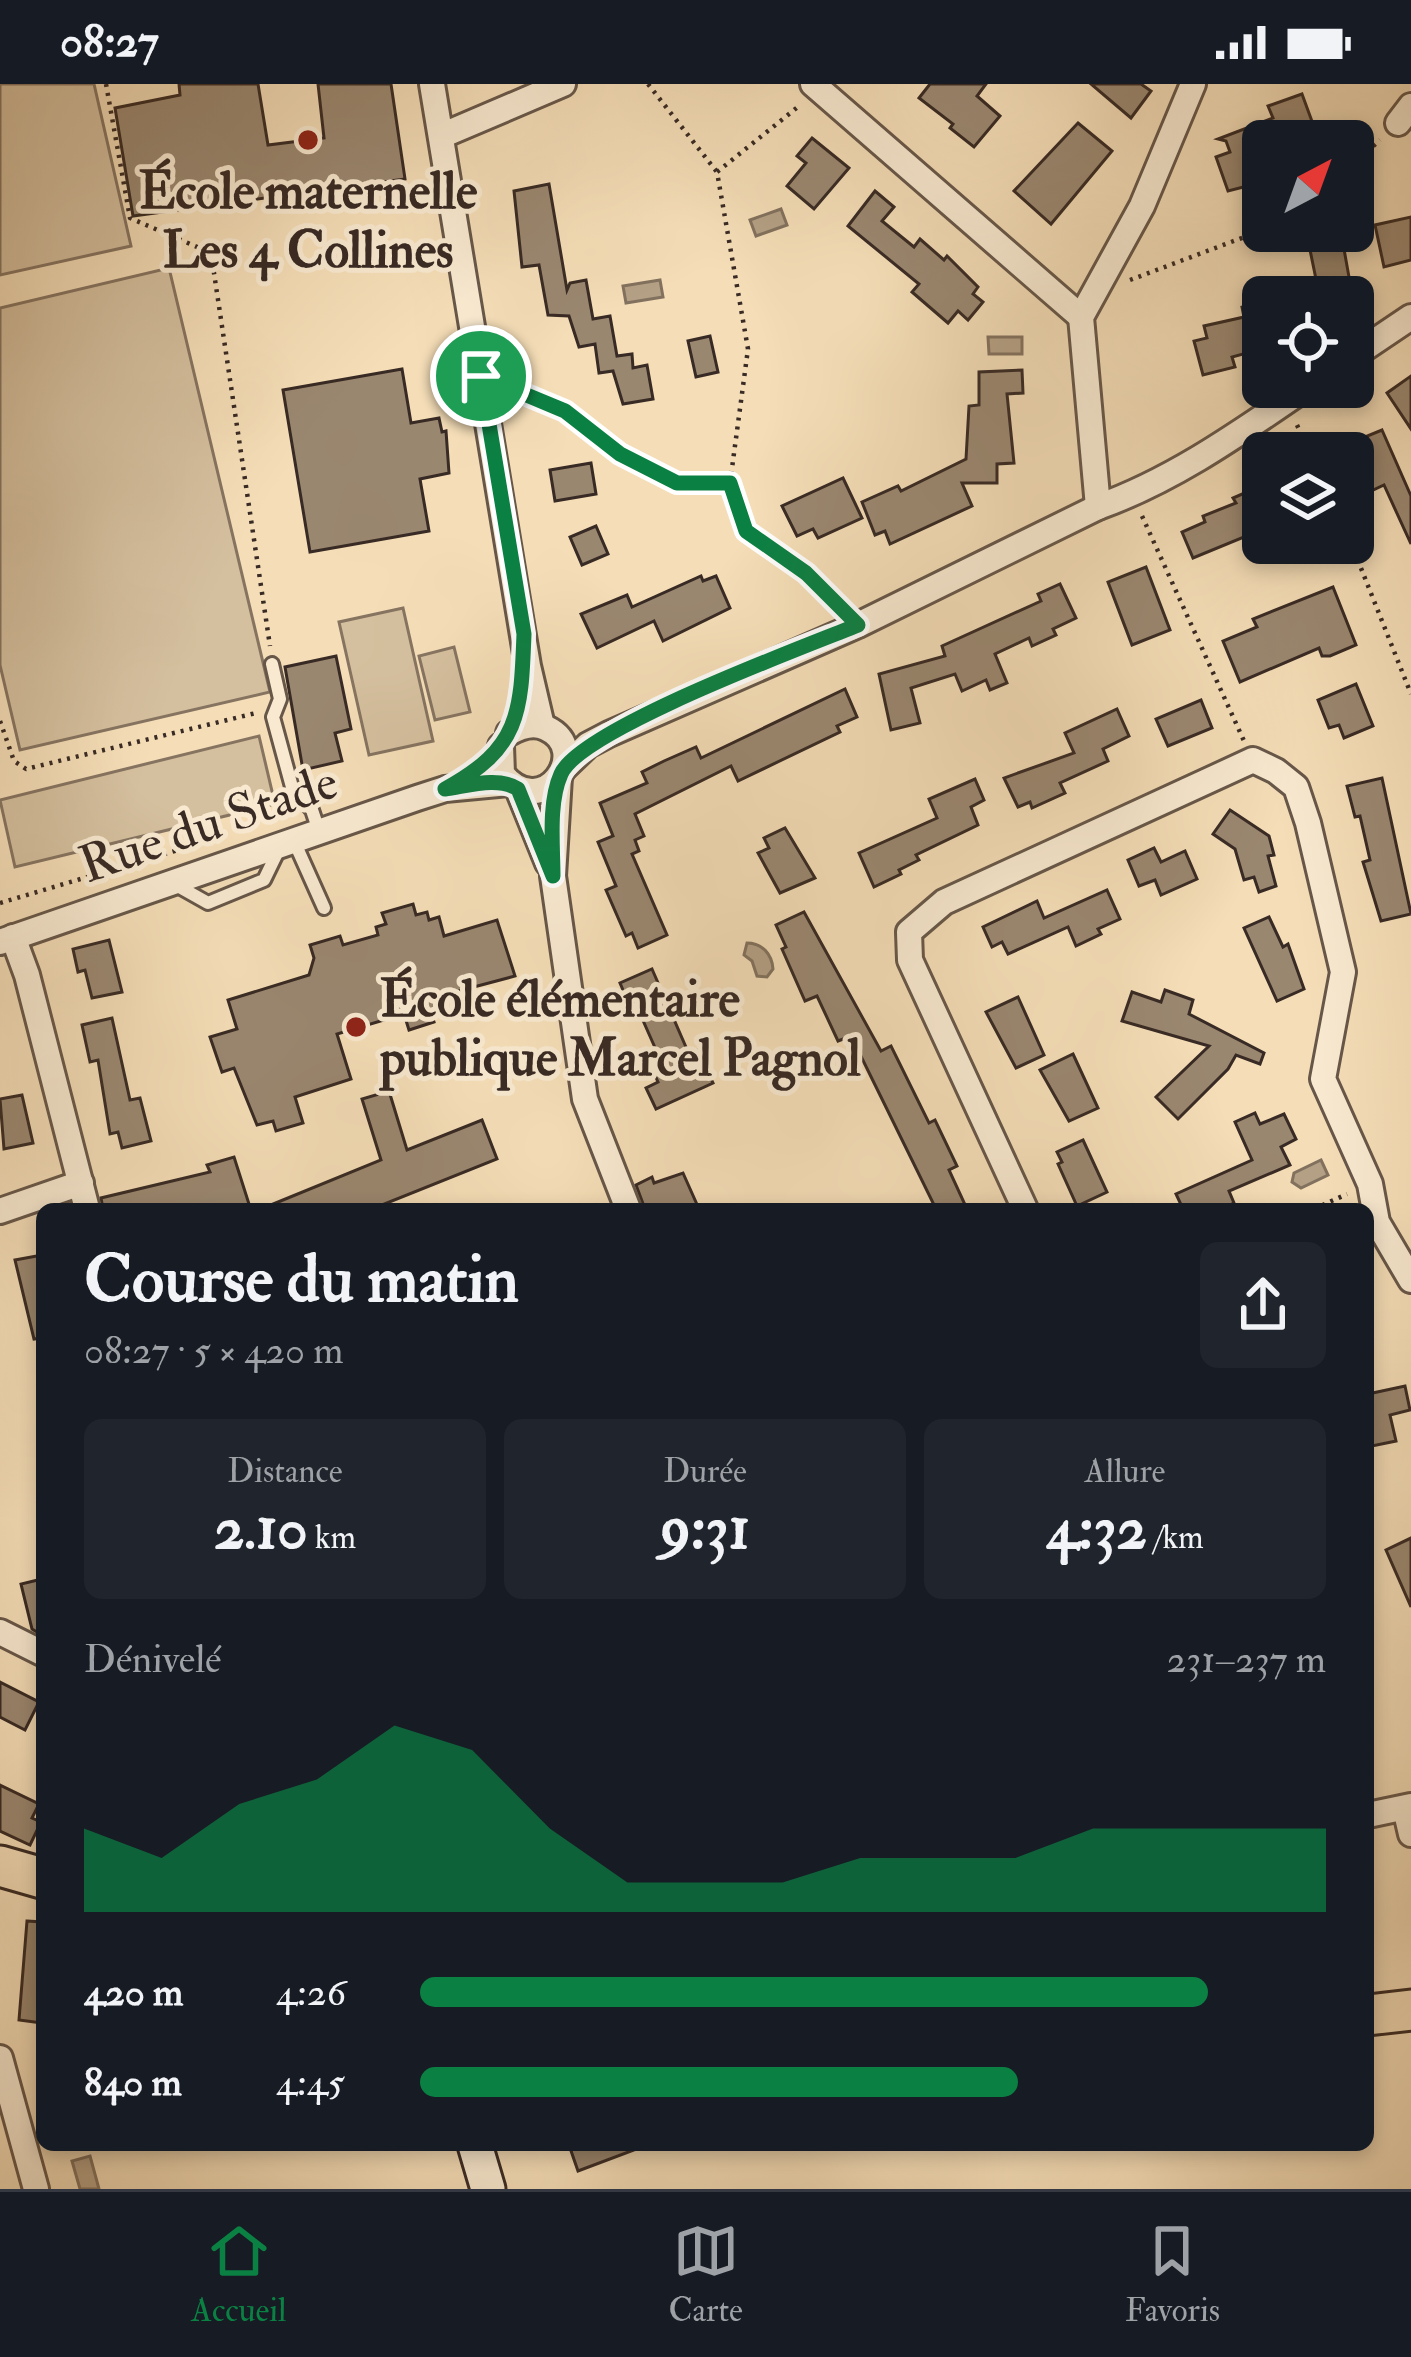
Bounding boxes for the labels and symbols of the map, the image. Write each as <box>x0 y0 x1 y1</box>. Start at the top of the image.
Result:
north arrow <box>1242 120 1374 252</box>
marker: École maternelle Les 4 Collines <box>295 127 321 153</box>
place label: École maternelle Les 4 Collines <box>139 158 478 283</box>
pin <box>430 325 532 427</box>
street label: Rue du Stade <box>71 750 346 898</box>
place label: École élémentaire publique Marcel Pagnol <box>378 966 862 1092</box>
marker: École élémentaire publique Marcel Pagnol <box>343 1014 369 1040</box>

